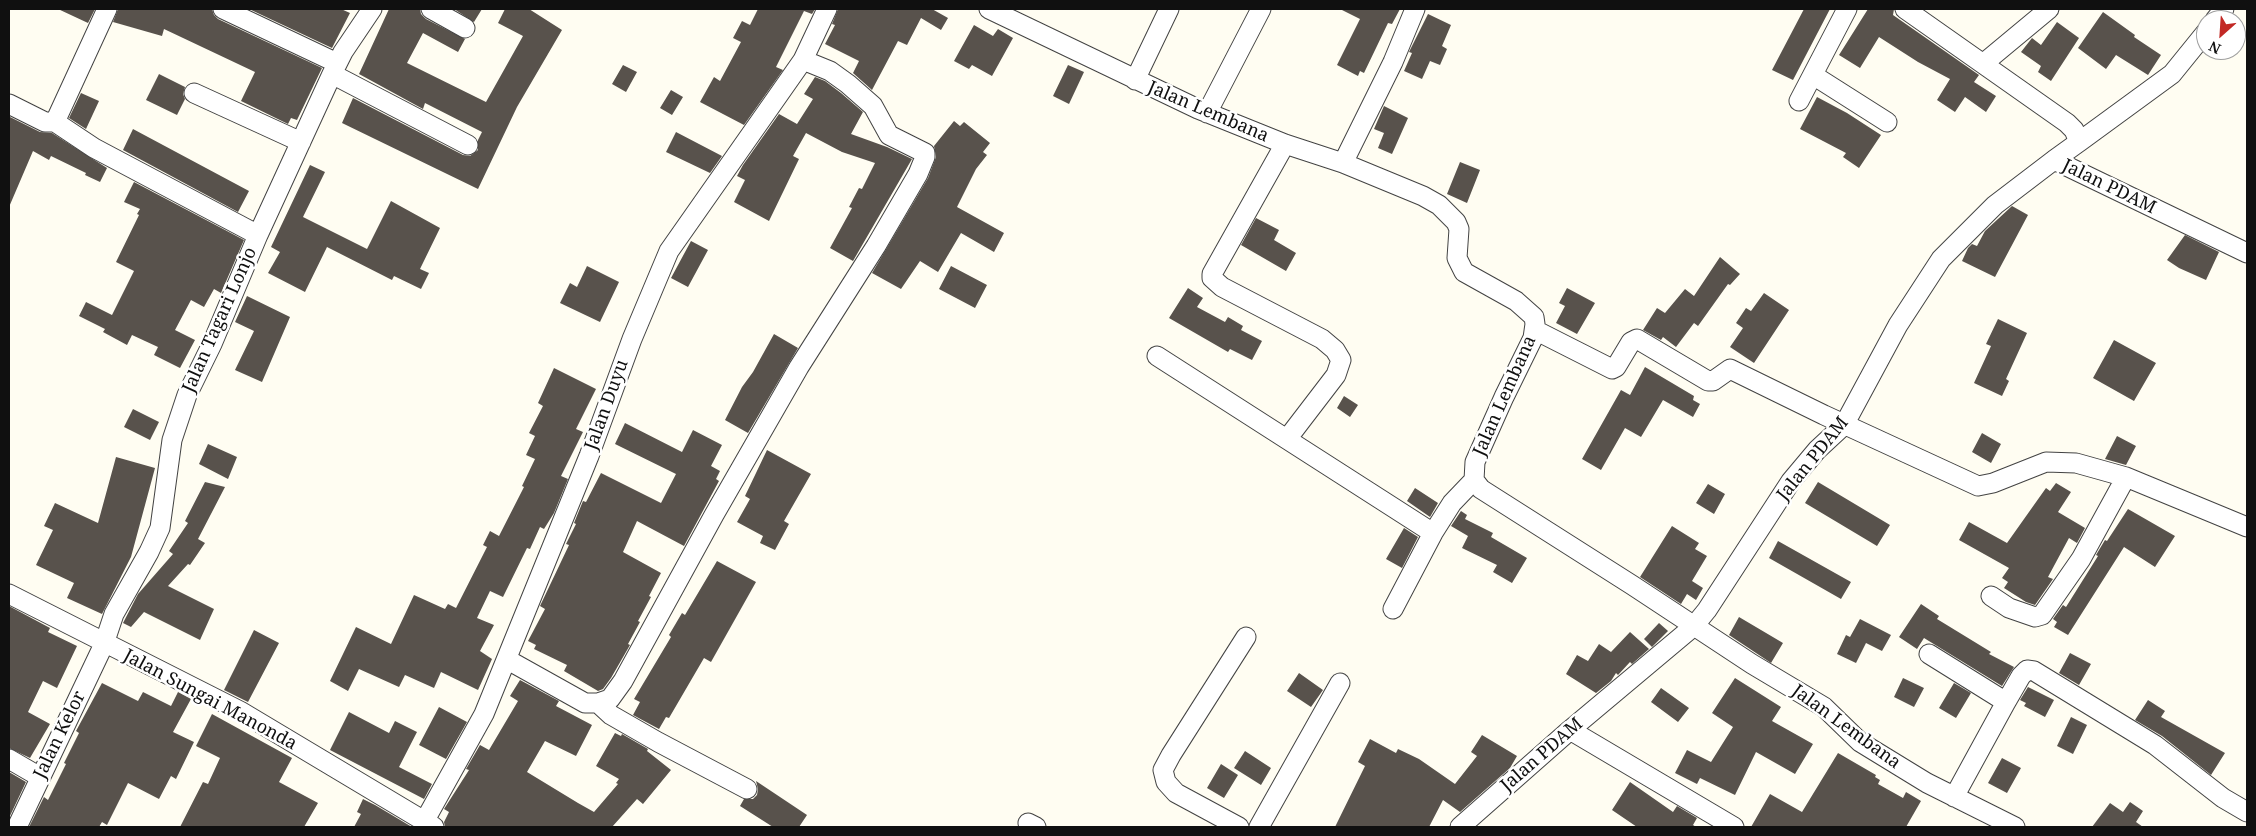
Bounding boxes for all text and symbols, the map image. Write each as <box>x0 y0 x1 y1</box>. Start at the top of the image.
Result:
north arrow <box>2196 10 2246 60</box>
text: N <box>2206 37 2224 59</box>
street label: Jalan Lembana <box>1144 77 1272 147</box>
street label: Jalan PDAM <box>2059 155 2159 219</box>
street label: Jalan Tagari Lonjo <box>178 244 262 396</box>
street label: Jalan Lembana <box>1469 333 1541 459</box>
street label: Jalan Duyu <box>581 357 633 453</box>
street label: Jalan PDAM <box>1773 413 1853 505</box>
street label: Jalan Sungai Manonda <box>120 645 300 755</box>
street label: Jalan Lembana <box>1787 680 1905 774</box>
street label: Jalan Kelor <box>29 688 91 782</box>
street label: Jalan PDAM <box>1497 713 1587 797</box>

